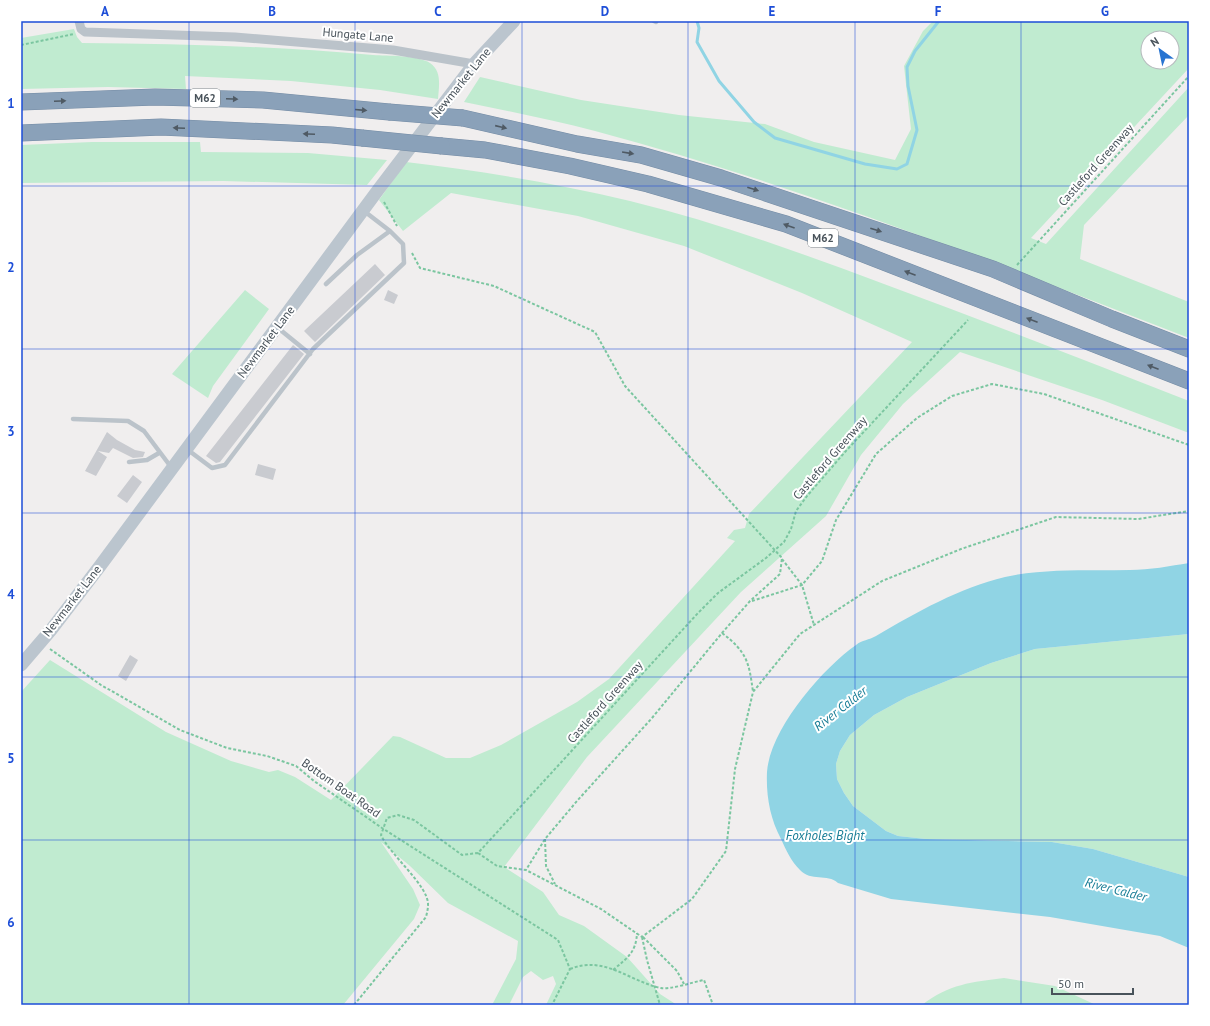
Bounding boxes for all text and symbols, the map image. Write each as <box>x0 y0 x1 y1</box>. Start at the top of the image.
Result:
text: A <box>101 3 109 20</box>
text: B <box>268 3 276 20</box>
text: C <box>434 3 442 20</box>
text: D <box>601 3 609 20</box>
text: E <box>769 3 776 20</box>
text: F <box>935 3 942 20</box>
text: G <box>1101 3 1109 20</box>
street label: Hungate Lane <box>322 24 394 45</box>
north arrow <box>1140 30 1180 70</box>
text: N <box>1148 34 1161 49</box>
street label: Newmarket Lane <box>428 44 494 121</box>
road number: M62 <box>190 89 220 107</box>
text: 1 <box>7 95 15 112</box>
one-way arrow <box>226 96 238 103</box>
one-way arrow <box>54 97 66 104</box>
one-way arrow <box>355 106 367 113</box>
street label: Castleford Greenway <box>1055 120 1137 209</box>
one-way arrow <box>495 124 507 130</box>
one-way arrow <box>172 125 185 131</box>
one-way arrow <box>303 130 315 137</box>
one-way arrow <box>622 150 634 156</box>
one-way arrow <box>747 186 759 192</box>
one-way arrow <box>783 222 795 228</box>
one-way arrow <box>871 227 883 233</box>
road number: M62 <box>808 229 838 247</box>
text: 2 <box>7 259 15 276</box>
one-way arrow <box>904 269 916 275</box>
street label: Newmarket Lane <box>234 303 298 381</box>
one-way arrow <box>1026 317 1037 323</box>
one-way arrow <box>1146 364 1158 370</box>
street label: Castleford Greenway <box>789 413 870 502</box>
text: 3 <box>7 423 15 440</box>
street label: Newmarket Lane <box>39 562 104 639</box>
text: 4 <box>7 586 15 603</box>
street label: Castleford Greenway <box>564 657 646 746</box>
water label: River Calder <box>810 682 871 735</box>
text: 5 <box>7 750 15 767</box>
street label: Bottom Boat Road <box>299 755 384 820</box>
water label: Foxholes Bight <box>786 827 865 844</box>
water label: River Calder <box>1083 874 1149 906</box>
text: 6 <box>7 914 15 931</box>
scale bar <box>1052 970 1133 996</box>
text: 50 m <box>1058 976 1084 991</box>

